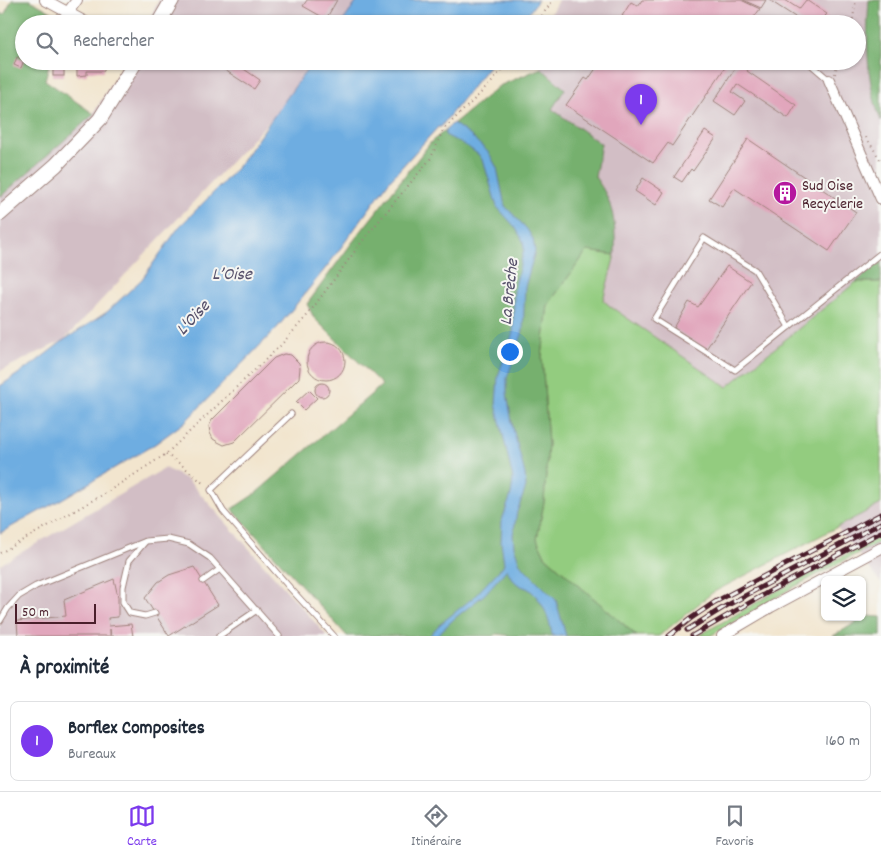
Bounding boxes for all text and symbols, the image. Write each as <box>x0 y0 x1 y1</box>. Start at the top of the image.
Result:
search box <box>15 15 866 70</box>
icon: search <box>33 29 61 57</box>
text: Rechercher <box>73 29 154 56</box>
pin: 1 <box>625 84 657 125</box>
place label: Sud Oise Recyclerie <box>802 175 863 216</box>
building icon: Sud Oise Recyclerie <box>772 180 798 206</box>
water label: La Brèche <box>495 257 526 327</box>
water label: L’Oise <box>212 263 253 288</box>
water label: L'Oise <box>171 295 217 342</box>
your location <box>497 339 523 365</box>
map controls <box>821 576 866 621</box>
button: layers <box>821 576 866 621</box>
scale bar <box>15 601 96 624</box>
text: 50 m <box>22 603 49 623</box>
text: À proximité <box>20 654 109 684</box>
text: Borflex Composites <box>68 716 205 743</box>
text: 1 <box>35 730 39 753</box>
text: 160 m <box>825 730 860 753</box>
text: Bureaux <box>68 743 116 766</box>
tab: Carte <box>127 802 157 852</box>
tab: Itinéraire <box>411 802 461 852</box>
tab: Favoris <box>715 802 754 852</box>

